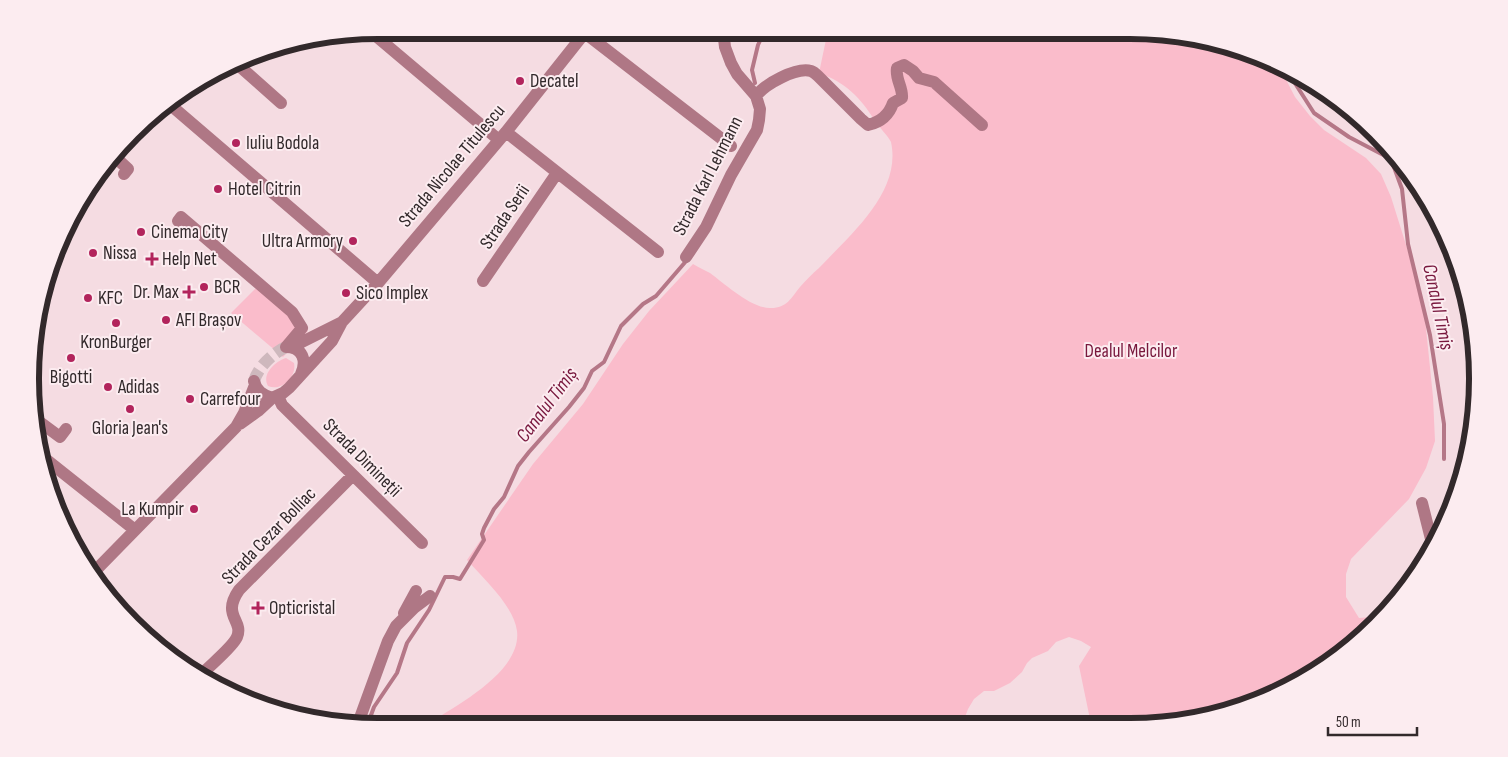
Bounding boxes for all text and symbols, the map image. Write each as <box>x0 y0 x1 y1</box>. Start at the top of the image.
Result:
place label: Decatel <box>530 70 578 93</box>
marker: Decatel <box>514 75 526 87</box>
street label: Strada Nicolae Titulescu <box>394 100 510 232</box>
street label: Strada Karl Lehmann <box>668 112 748 240</box>
place label: Iuliu Bodola <box>246 132 319 155</box>
marker: Iuliu Bodola <box>230 137 242 149</box>
place label: Hotel Citrin <box>228 178 301 201</box>
street label: Strada Serii <box>475 180 535 254</box>
marker: Hotel Citrin <box>212 183 224 195</box>
place label: Cinema City <box>151 221 229 244</box>
marker: Cinema City <box>135 226 147 238</box>
place label: Ultra Armory <box>262 230 344 253</box>
marker: Ultra Armory <box>347 235 359 247</box>
place label: Nissa <box>103 242 137 265</box>
marker: Nissa <box>87 247 99 259</box>
place label: Help Net <box>162 248 217 271</box>
marker: Help Net <box>146 253 158 265</box>
water label: Canalul Timiș <box>1417 262 1459 352</box>
place label: BCR <box>214 276 241 299</box>
place label: Dr. Max <box>133 281 179 304</box>
marker: BCR <box>198 281 210 293</box>
place label: Sico Implex <box>356 282 428 305</box>
marker: Dr. Max <box>183 286 195 298</box>
place label: KFC <box>98 287 123 310</box>
marker: Sico Implex <box>340 287 352 299</box>
marker: KFC <box>82 292 94 304</box>
place label: AFI Brașov <box>175 309 241 332</box>
marker: AFI Brașov <box>160 314 172 326</box>
marker: KronBurger <box>110 317 122 329</box>
place label: KronBurger <box>80 331 152 354</box>
park label: Dealul Melcilor <box>1085 340 1178 363</box>
marker: Bigotti <box>65 352 77 364</box>
water label: Canalul Timiș <box>511 363 583 447</box>
place label: Bigotti <box>50 366 92 389</box>
place label: Adidas <box>117 376 160 399</box>
marker: Adidas <box>102 381 114 393</box>
place label: Carrefour <box>200 388 261 411</box>
marker: Carrefour <box>184 393 196 405</box>
marker: Gloria Jean's <box>124 403 136 415</box>
street label: Strada Dimineții <box>318 414 406 502</box>
place label: Gloria Jean's <box>92 417 168 440</box>
street label: Strada Cezar Bolliac <box>217 483 321 589</box>
place label: La Kumpir <box>121 498 185 521</box>
marker: La Kumpir <box>188 503 200 515</box>
place label: Opticristal <box>269 597 335 620</box>
marker: Opticristal <box>251 601 265 615</box>
scale bar <box>1328 704 1417 736</box>
text: 50 m <box>1336 713 1361 732</box>

